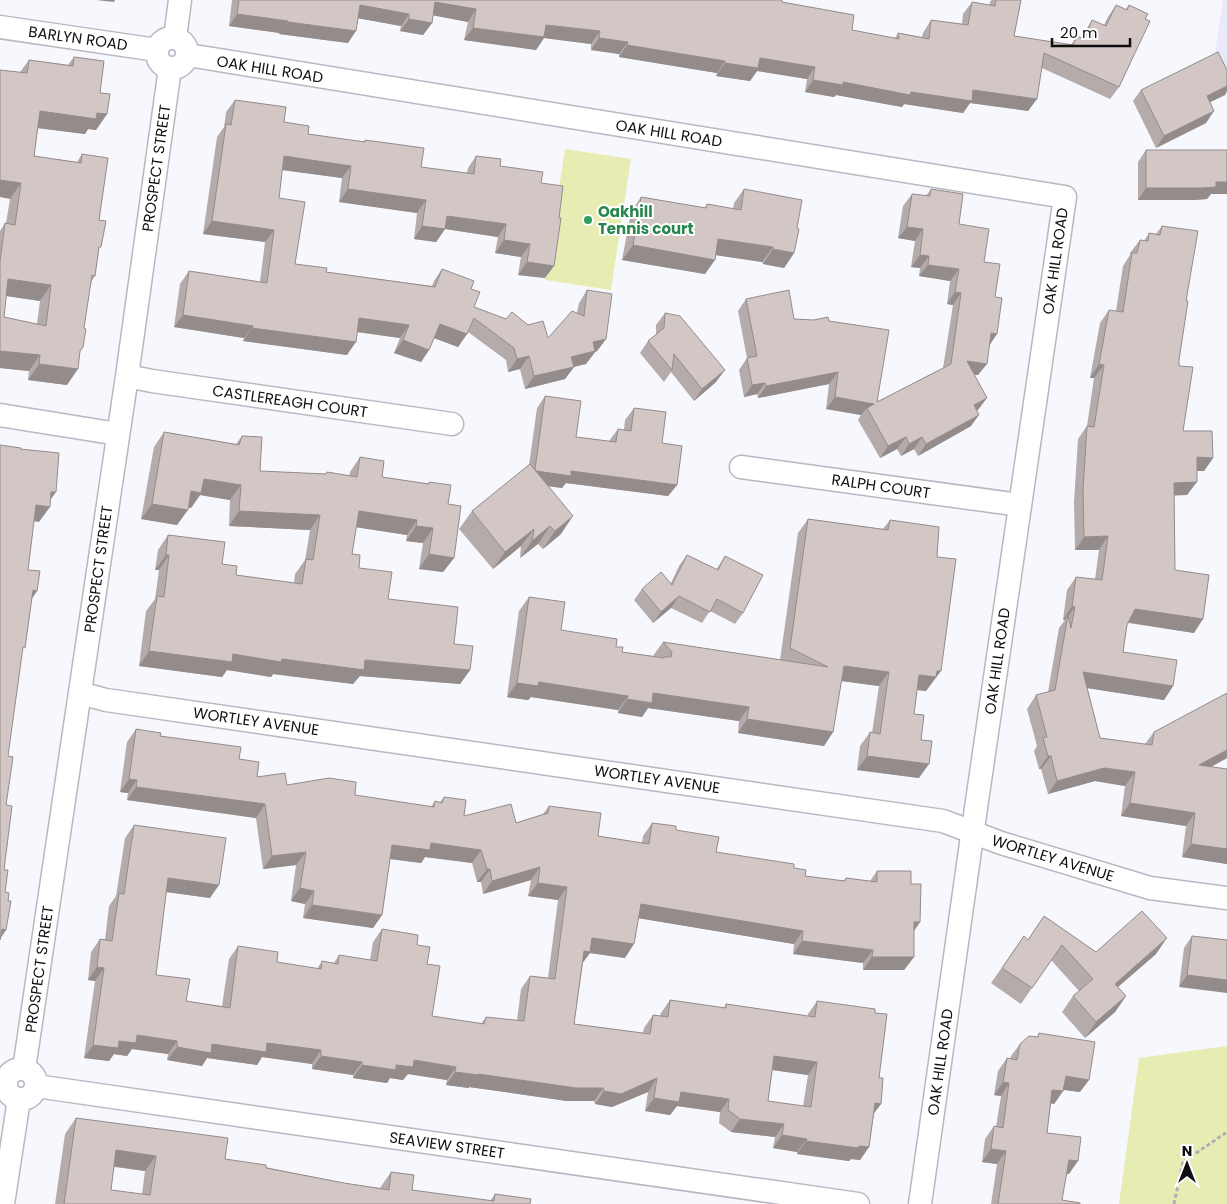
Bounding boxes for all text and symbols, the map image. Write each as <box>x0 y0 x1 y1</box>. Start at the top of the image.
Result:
scale bar <box>1052 15 1130 47</box>
street label: BARLYN ROAD <box>27 21 129 55</box>
text: 20 m <box>1060 22 1098 43</box>
street label: OAK HILL ROAD <box>215 50 325 88</box>
street label: PROSPECT STREET <box>137 103 175 233</box>
street label: OAK HILL ROAD <box>614 114 724 152</box>
place label: Oakhill Tennis court <box>598 201 694 239</box>
street label: OAK HILL ROAD <box>1037 206 1073 316</box>
marker: Oakhill Tennis court <box>582 214 594 226</box>
street label: CASTLEREAGH COURT <box>211 380 369 422</box>
street label: RALPH COURT <box>830 469 932 503</box>
street label: PROSPECT STREET <box>79 504 117 634</box>
street label: OAK HILL ROAD <box>979 606 1015 716</box>
street label: WORTLEY AVENUE <box>192 702 320 740</box>
street label: WORTLEY AVENUE <box>593 760 721 798</box>
street label: WORTLEY AVENUE <box>989 829 1117 887</box>
street label: PROSPECT STREET <box>20 904 58 1034</box>
street label: OAK HILL ROAD <box>922 1007 958 1117</box>
street label: SEAVIEW STREET <box>388 1127 506 1163</box>
north arrow <box>1162 1139 1212 1189</box>
text: N <box>1182 1141 1192 1161</box>

